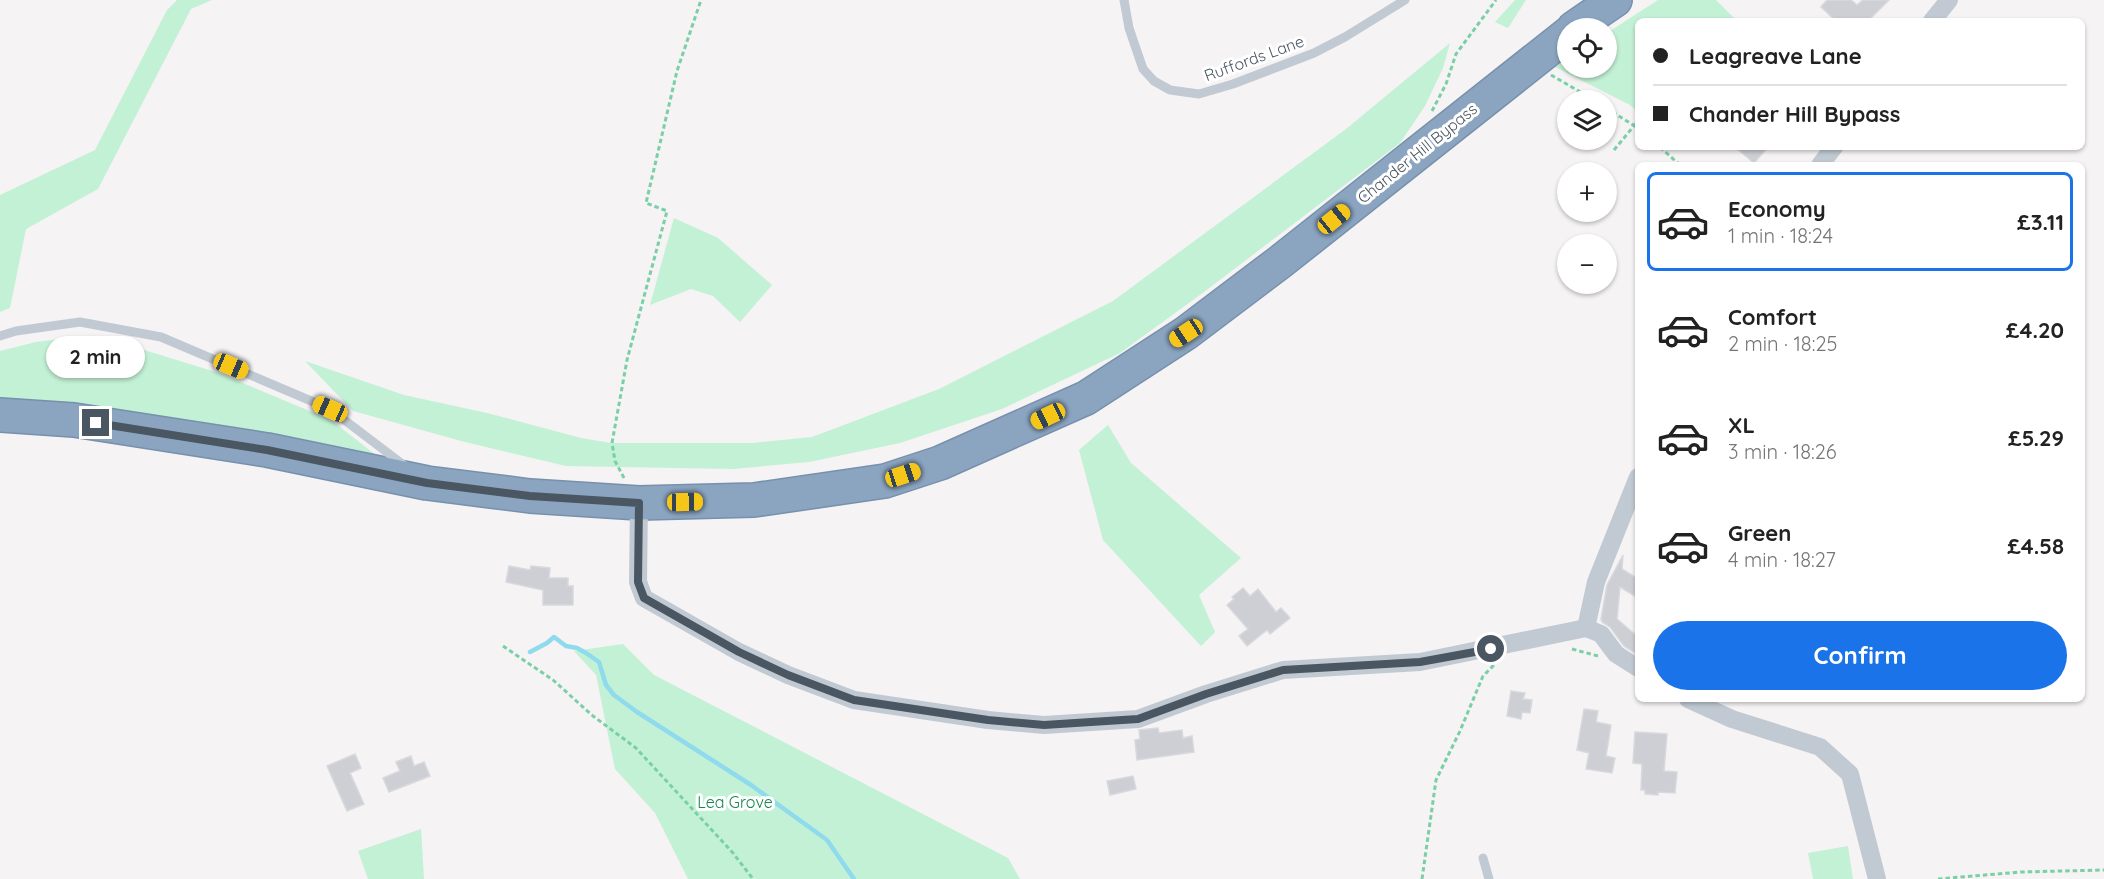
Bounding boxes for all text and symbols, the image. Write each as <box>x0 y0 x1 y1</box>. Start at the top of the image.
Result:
map controls <box>1557 18 1617 294</box>
button: locate <box>1557 18 1617 78</box>
street label: Ruffords Lane <box>1201 31 1307 85</box>
text: Leagreave Lane <box>1689 42 1862 70</box>
button: layers <box>1557 90 1617 150</box>
street label: Chander Hill Bypass <box>1353 99 1481 207</box>
text: Chander Hill Bypass <box>1689 100 1900 128</box>
button: + <box>1557 162 1617 222</box>
icon: car <box>1656 195 1710 249</box>
text: Economy <box>1728 195 1826 223</box>
car <box>1314 201 1354 237</box>
text: £3.11 <box>2017 208 2064 236</box>
text: 1 min · 18:24 <box>1728 223 1833 248</box>
button: − <box>1557 234 1617 294</box>
icon: car <box>1656 303 1710 357</box>
text: Comfort <box>1728 303 1817 331</box>
car <box>1166 316 1206 350</box>
text: £4.20 <box>2006 316 2064 344</box>
text: 2 min · 18:25 <box>1728 331 1837 356</box>
callout: 2 min <box>46 336 146 378</box>
text: 2 min <box>69 344 122 369</box>
car <box>211 351 251 381</box>
car <box>310 393 350 425</box>
car <box>1028 400 1068 432</box>
route end <box>82 409 109 436</box>
icon: car <box>1656 411 1710 465</box>
text: XL <box>1728 411 1755 439</box>
text: £5.29 <box>2008 424 2064 452</box>
text: 3 min · 18:26 <box>1728 439 1837 464</box>
car <box>883 461 923 489</box>
car <box>667 493 703 511</box>
icon: car <box>1656 519 1710 573</box>
text: Green <box>1728 519 1791 547</box>
text: £4.58 <box>2007 532 2064 560</box>
text: 4 min · 18:27 <box>1728 547 1836 572</box>
button: Confirm <box>1653 621 2067 690</box>
route start <box>1477 635 1504 662</box>
park label: Lea Grove <box>697 792 773 812</box>

